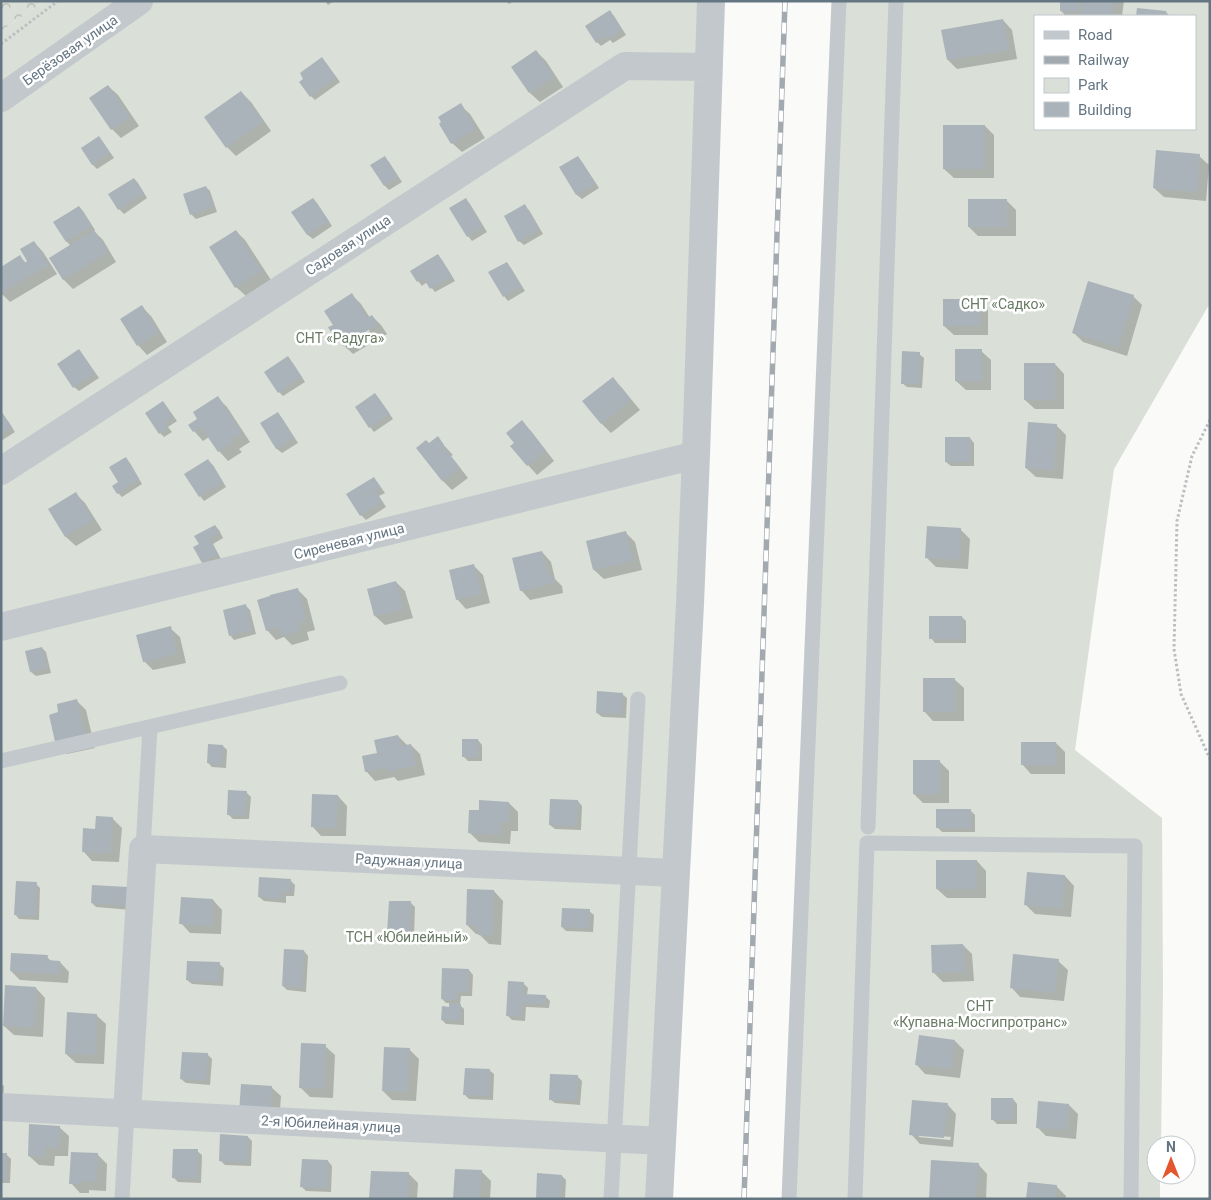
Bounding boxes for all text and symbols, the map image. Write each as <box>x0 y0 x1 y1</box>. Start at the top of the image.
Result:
street label: Берёзовая улица <box>20 11 120 89</box>
legend <box>1034 15 1196 130</box>
text: Road <box>1078 26 1112 44</box>
text: Railway <box>1078 51 1129 69</box>
text: Park <box>1078 76 1109 94</box>
text: Building <box>1078 101 1132 119</box>
street label: Садовая улица <box>302 212 394 278</box>
park label: СНТ «Садко» <box>961 296 1046 312</box>
park label: СНТ «Радуга» <box>296 330 385 346</box>
street label: Сиреневая улица <box>292 520 406 562</box>
street label: Радужная улица <box>355 850 463 872</box>
park label: ТСН «Юбилейный» <box>346 929 469 945</box>
park label: СНТ «Купавна-Мосгипротранс» <box>893 998 1068 1030</box>
street label: 2-я Юбилейная улица <box>261 1112 401 1136</box>
north arrow <box>1146 1135 1196 1185</box>
text: N <box>1166 1139 1176 1155</box>

